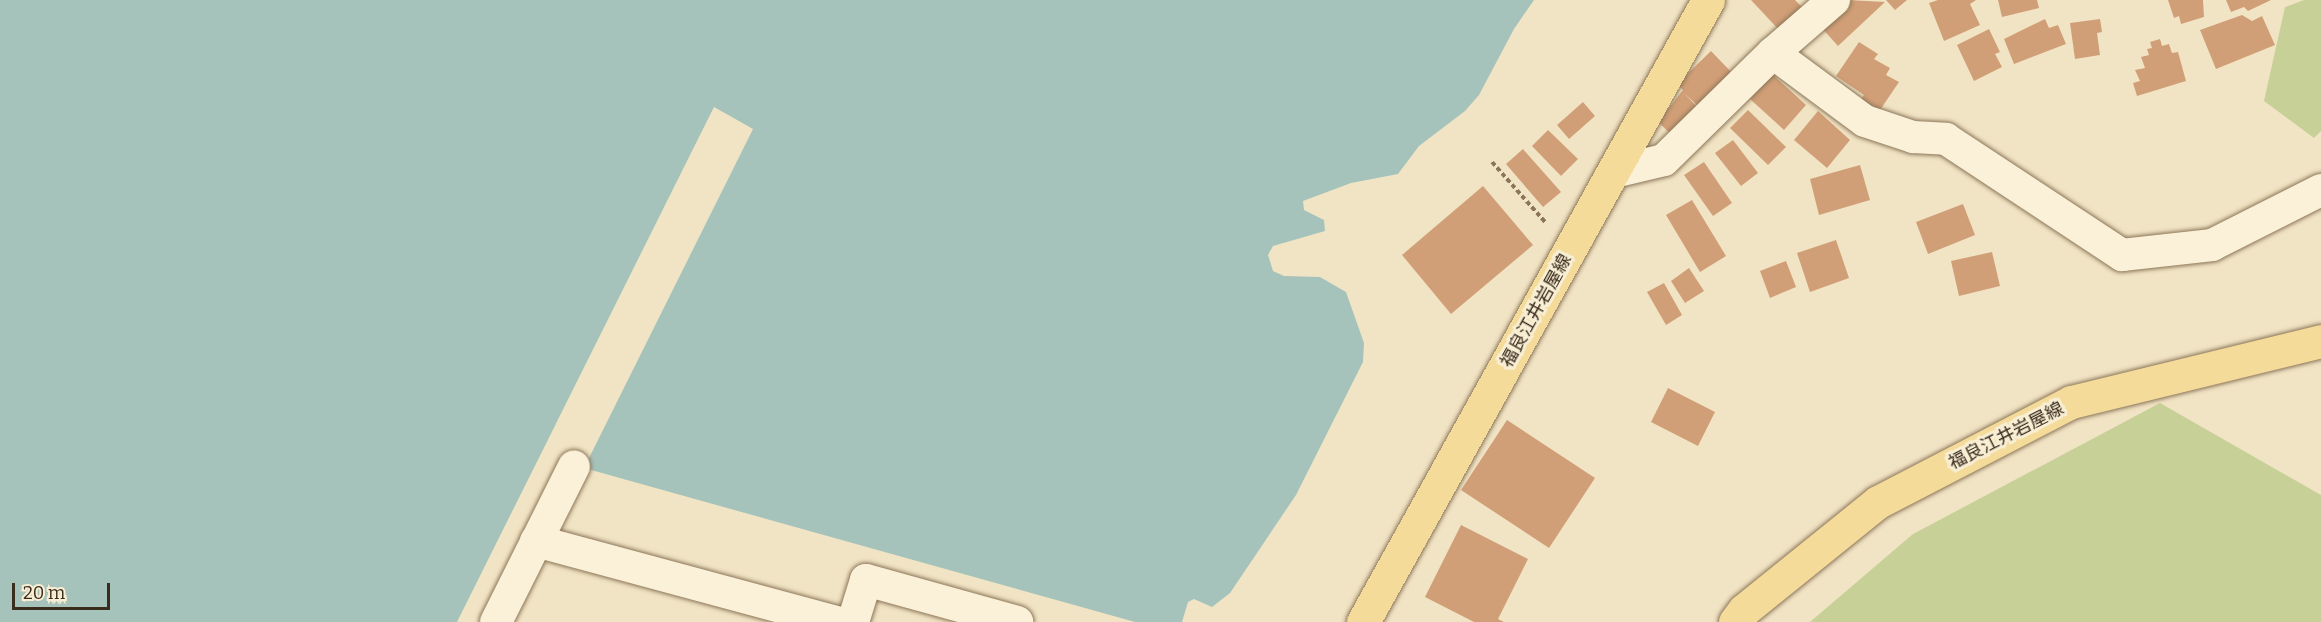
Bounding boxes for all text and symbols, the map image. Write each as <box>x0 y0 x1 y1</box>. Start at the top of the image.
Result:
street label: 福良江井岩屋線 <box>1496 251 1576 371</box>
street label: 福良江井岩屋線 <box>1945 398 2067 474</box>
scale bar <box>15 571 112 609</box>
text: 20 m <box>23 582 65 604</box>

